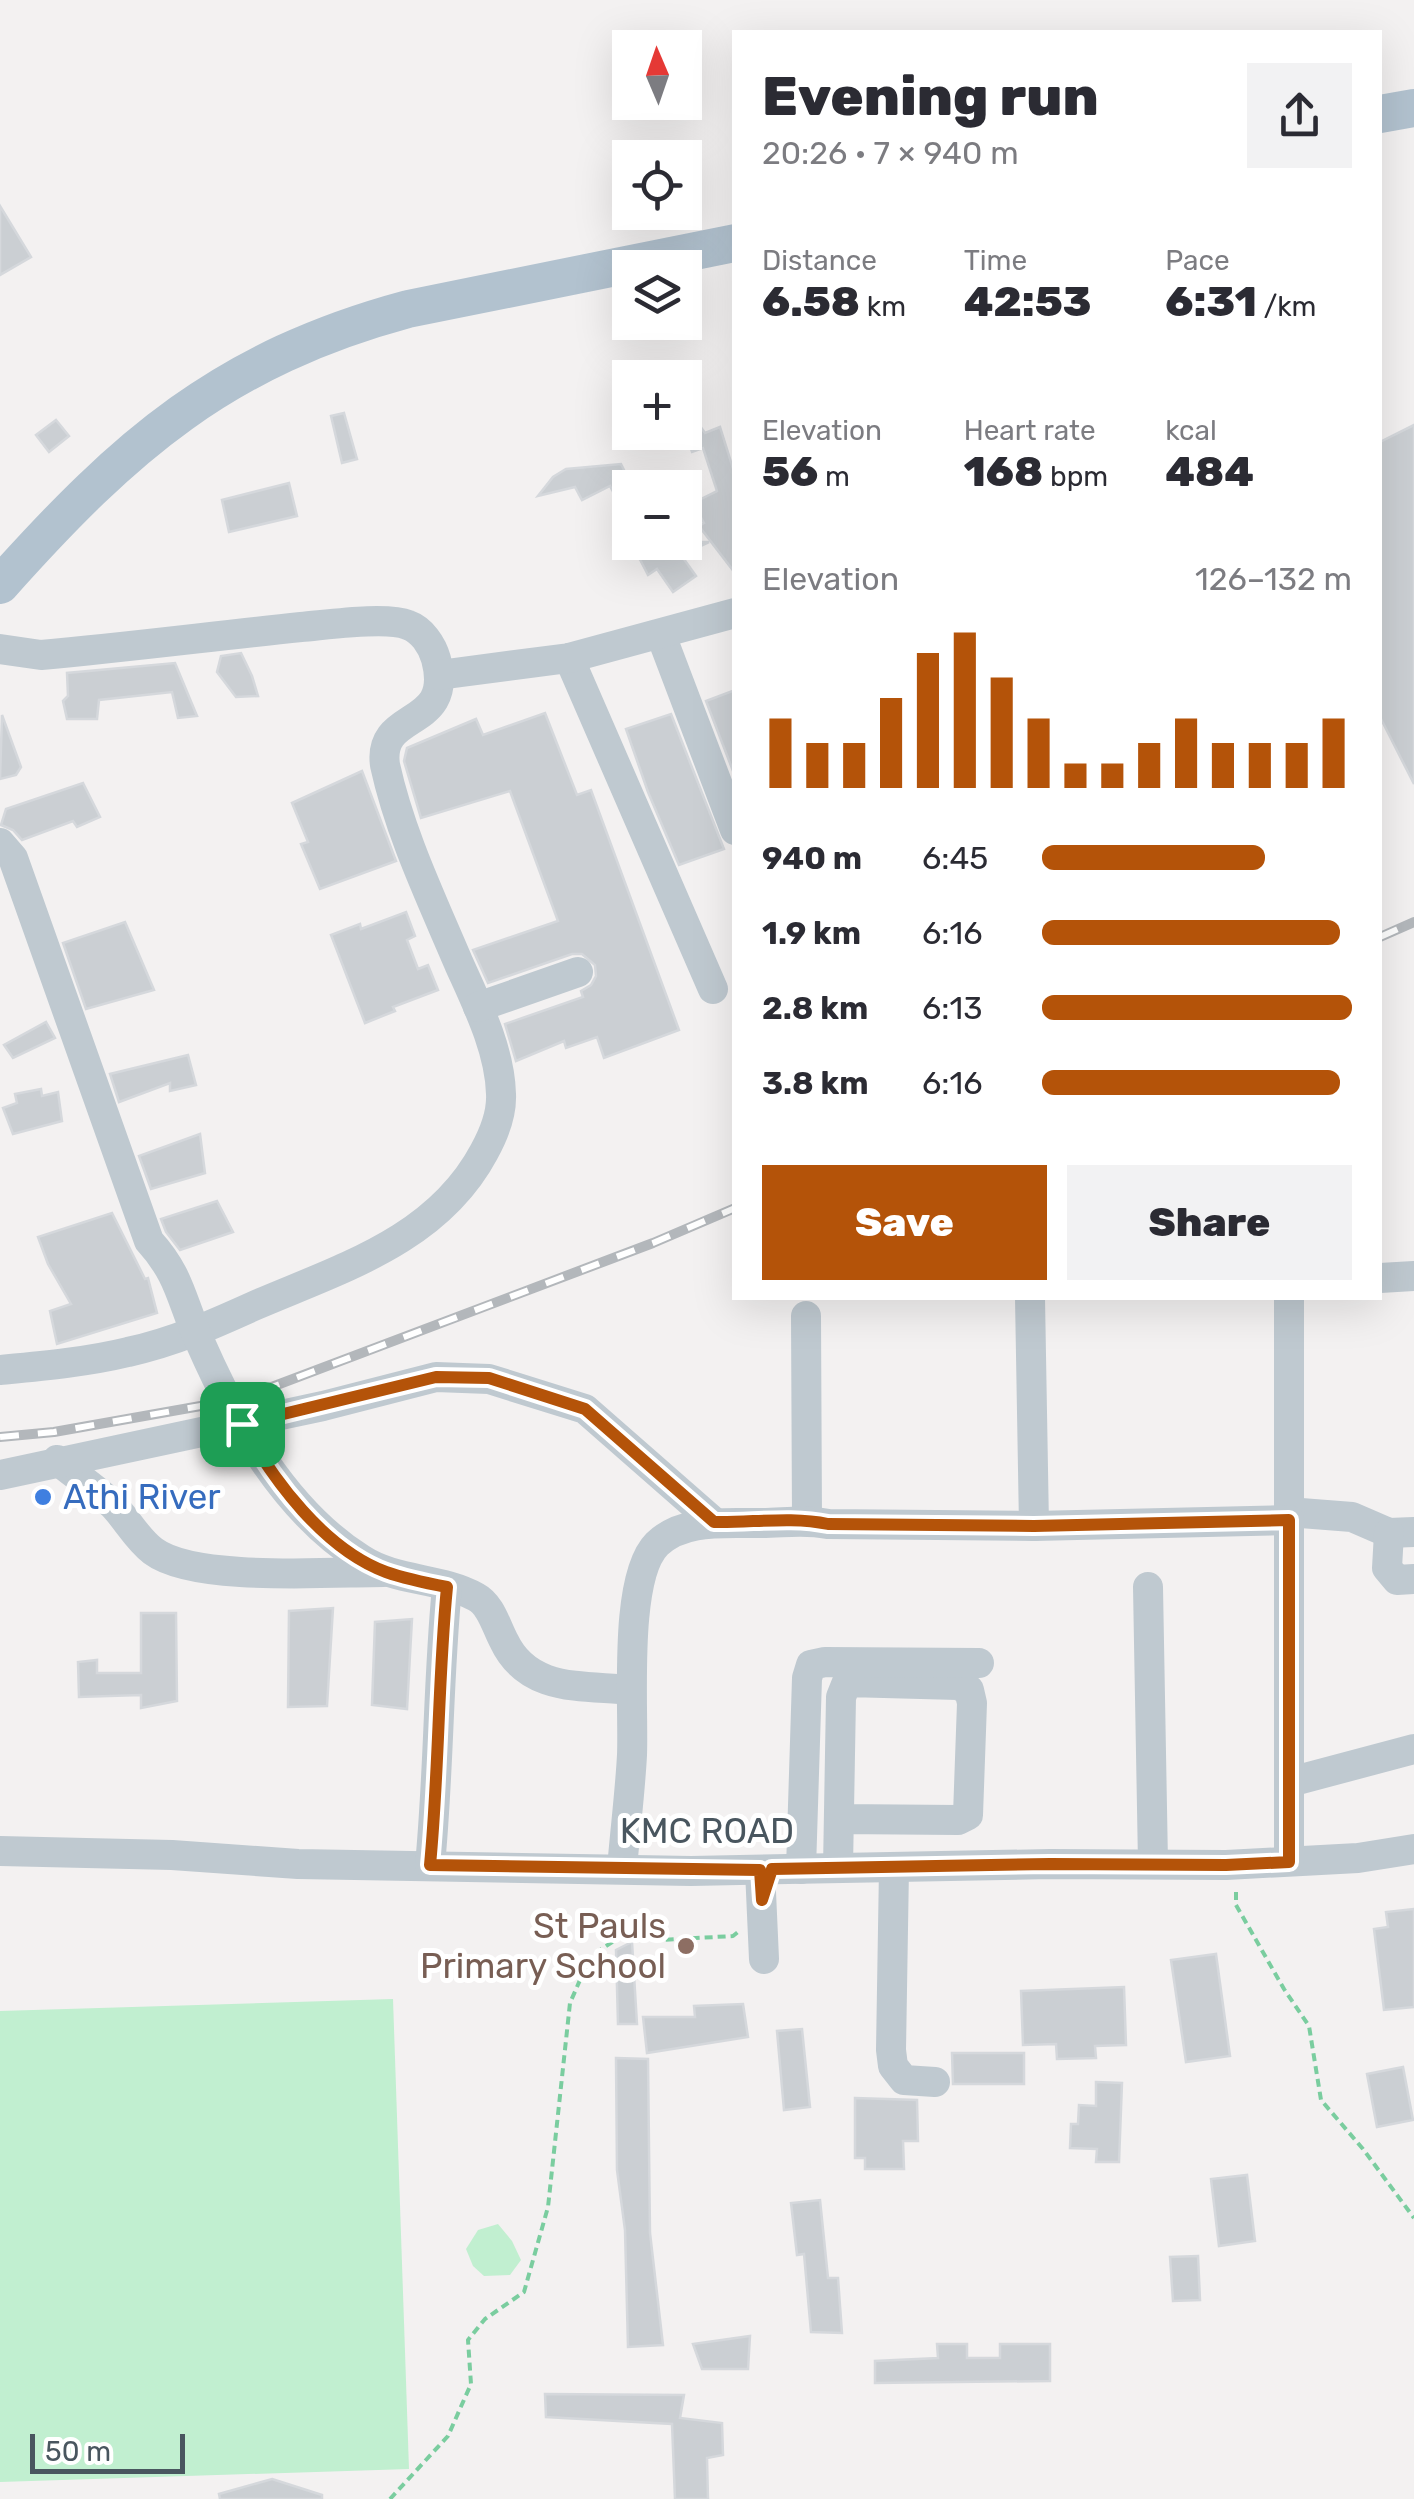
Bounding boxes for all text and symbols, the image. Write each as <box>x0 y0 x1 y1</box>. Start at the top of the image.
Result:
north arrow <box>612 30 702 120</box>
map controls <box>612 30 702 560</box>
button: share <box>1247 63 1352 168</box>
text: Evening run <box>762 64 1099 129</box>
text: 20:26 · 7 × 940 m <box>762 134 1019 172</box>
button: locate <box>612 140 702 230</box>
text: Distance <box>762 244 877 277</box>
text: Time <box>964 244 1027 277</box>
text: Pace <box>1165 244 1230 277</box>
button: layers <box>612 250 702 340</box>
text: 6.58 <box>762 277 860 327</box>
text: 42:53 <box>964 277 1092 327</box>
text: 6:31 <box>1165 277 1257 327</box>
text: km <box>860 290 906 323</box>
text: /km <box>1257 290 1316 323</box>
button: + <box>612 360 702 450</box>
text: Elevation <box>762 414 882 447</box>
text: Heart rate <box>964 414 1096 447</box>
text: kcal <box>1165 414 1217 447</box>
text: 56 <box>762 447 818 497</box>
text: 168 <box>964 447 1043 497</box>
text: 484 <box>1165 447 1254 497</box>
text: m <box>818 460 850 493</box>
text: bpm <box>1043 460 1108 493</box>
button: − <box>612 470 702 560</box>
text: Elevation <box>762 560 899 598</box>
text: 126–132 m <box>1195 560 1352 598</box>
text: 940 m <box>762 839 862 877</box>
text: 6:45 <box>922 839 988 877</box>
text: 1.9 km <box>762 914 861 952</box>
text: 6:16 <box>922 914 982 952</box>
text: 2.8 km <box>762 989 868 1027</box>
text: 6:13 <box>922 989 982 1027</box>
text: 3.8 km <box>762 1064 869 1102</box>
text: 6:16 <box>922 1064 982 1102</box>
button: Save <box>762 1165 1047 1280</box>
button: Share <box>1067 1165 1352 1280</box>
pin <box>200 1382 285 1467</box>
icon: arrive <box>215 1397 270 1452</box>
place label: Athi River <box>63 1476 221 1518</box>
marker: Athi River <box>32 1486 54 1508</box>
street label: KMC ROAD <box>620 1810 794 1852</box>
place label: St Pauls Primary School <box>420 1905 666 1987</box>
marker: St Pauls Primary School <box>675 1935 697 1957</box>
scale bar <box>30 2429 185 2474</box>
text: 50 m <box>45 2435 111 2468</box>

